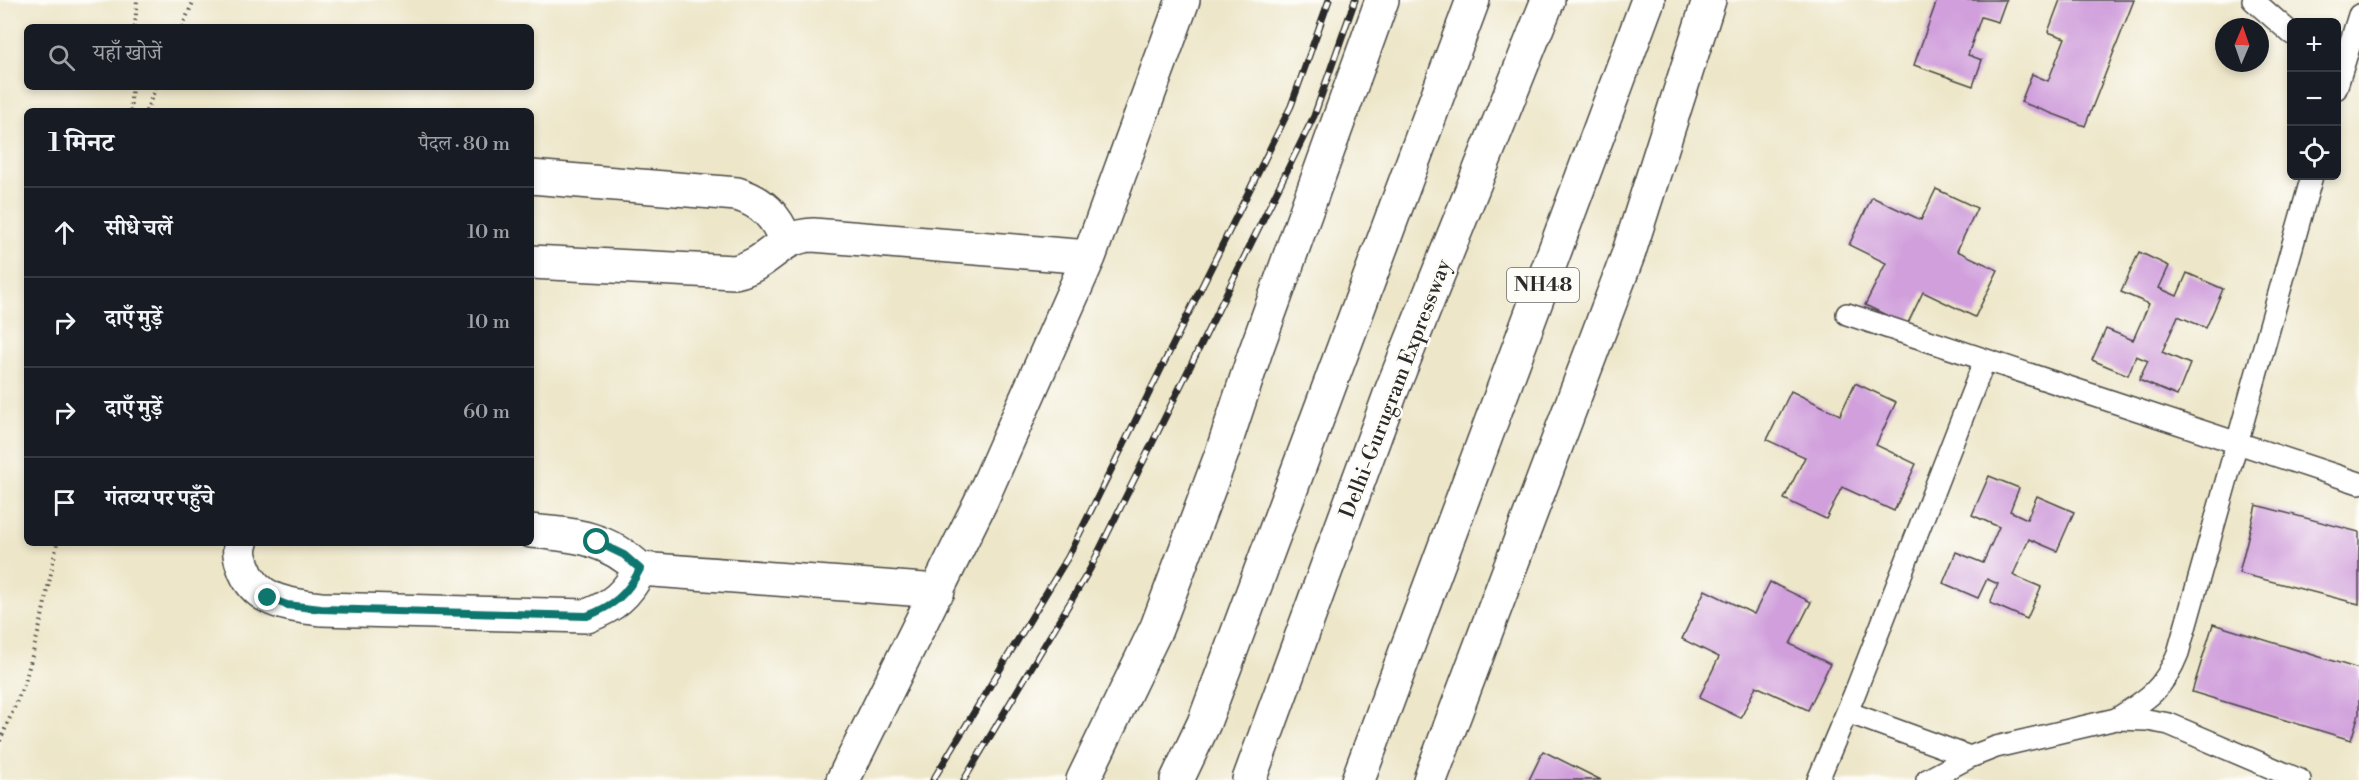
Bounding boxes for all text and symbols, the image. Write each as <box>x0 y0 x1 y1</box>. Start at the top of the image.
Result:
north arrow <box>2215 18 2269 72</box>
map controls <box>2287 18 2341 180</box>
button: + <box>2287 18 2341 72</box>
search box <box>24 24 534 90</box>
text: यहाँ खोजें <box>93 40 162 67</box>
icon: search <box>45 41 78 74</box>
button: − <box>2287 72 2341 126</box>
button: locate <box>2287 126 2341 180</box>
text: 1 मिनट <box>48 127 114 159</box>
text: पैदल · 80 m <box>419 132 510 157</box>
text: सीधे चलें <box>105 215 172 242</box>
icon: ahead <box>48 216 81 249</box>
text: 10 m <box>467 220 510 245</box>
street label: Delhi-Gurugram Expressway <box>1335 255 1458 522</box>
road number: NH48 <box>1507 268 1579 302</box>
text: दाएँ मुड़ें <box>105 305 162 332</box>
icon: right <box>48 306 81 339</box>
text: 10 m <box>467 310 510 335</box>
text: दाएँ मुड़ें <box>105 395 162 422</box>
icon: right <box>48 396 81 429</box>
text: 60 m <box>463 400 510 425</box>
text: गंतव्य पर पहुँचे <box>105 485 214 512</box>
icon: arrive <box>48 486 81 519</box>
route start <box>583 528 609 554</box>
route end <box>254 584 280 610</box>

